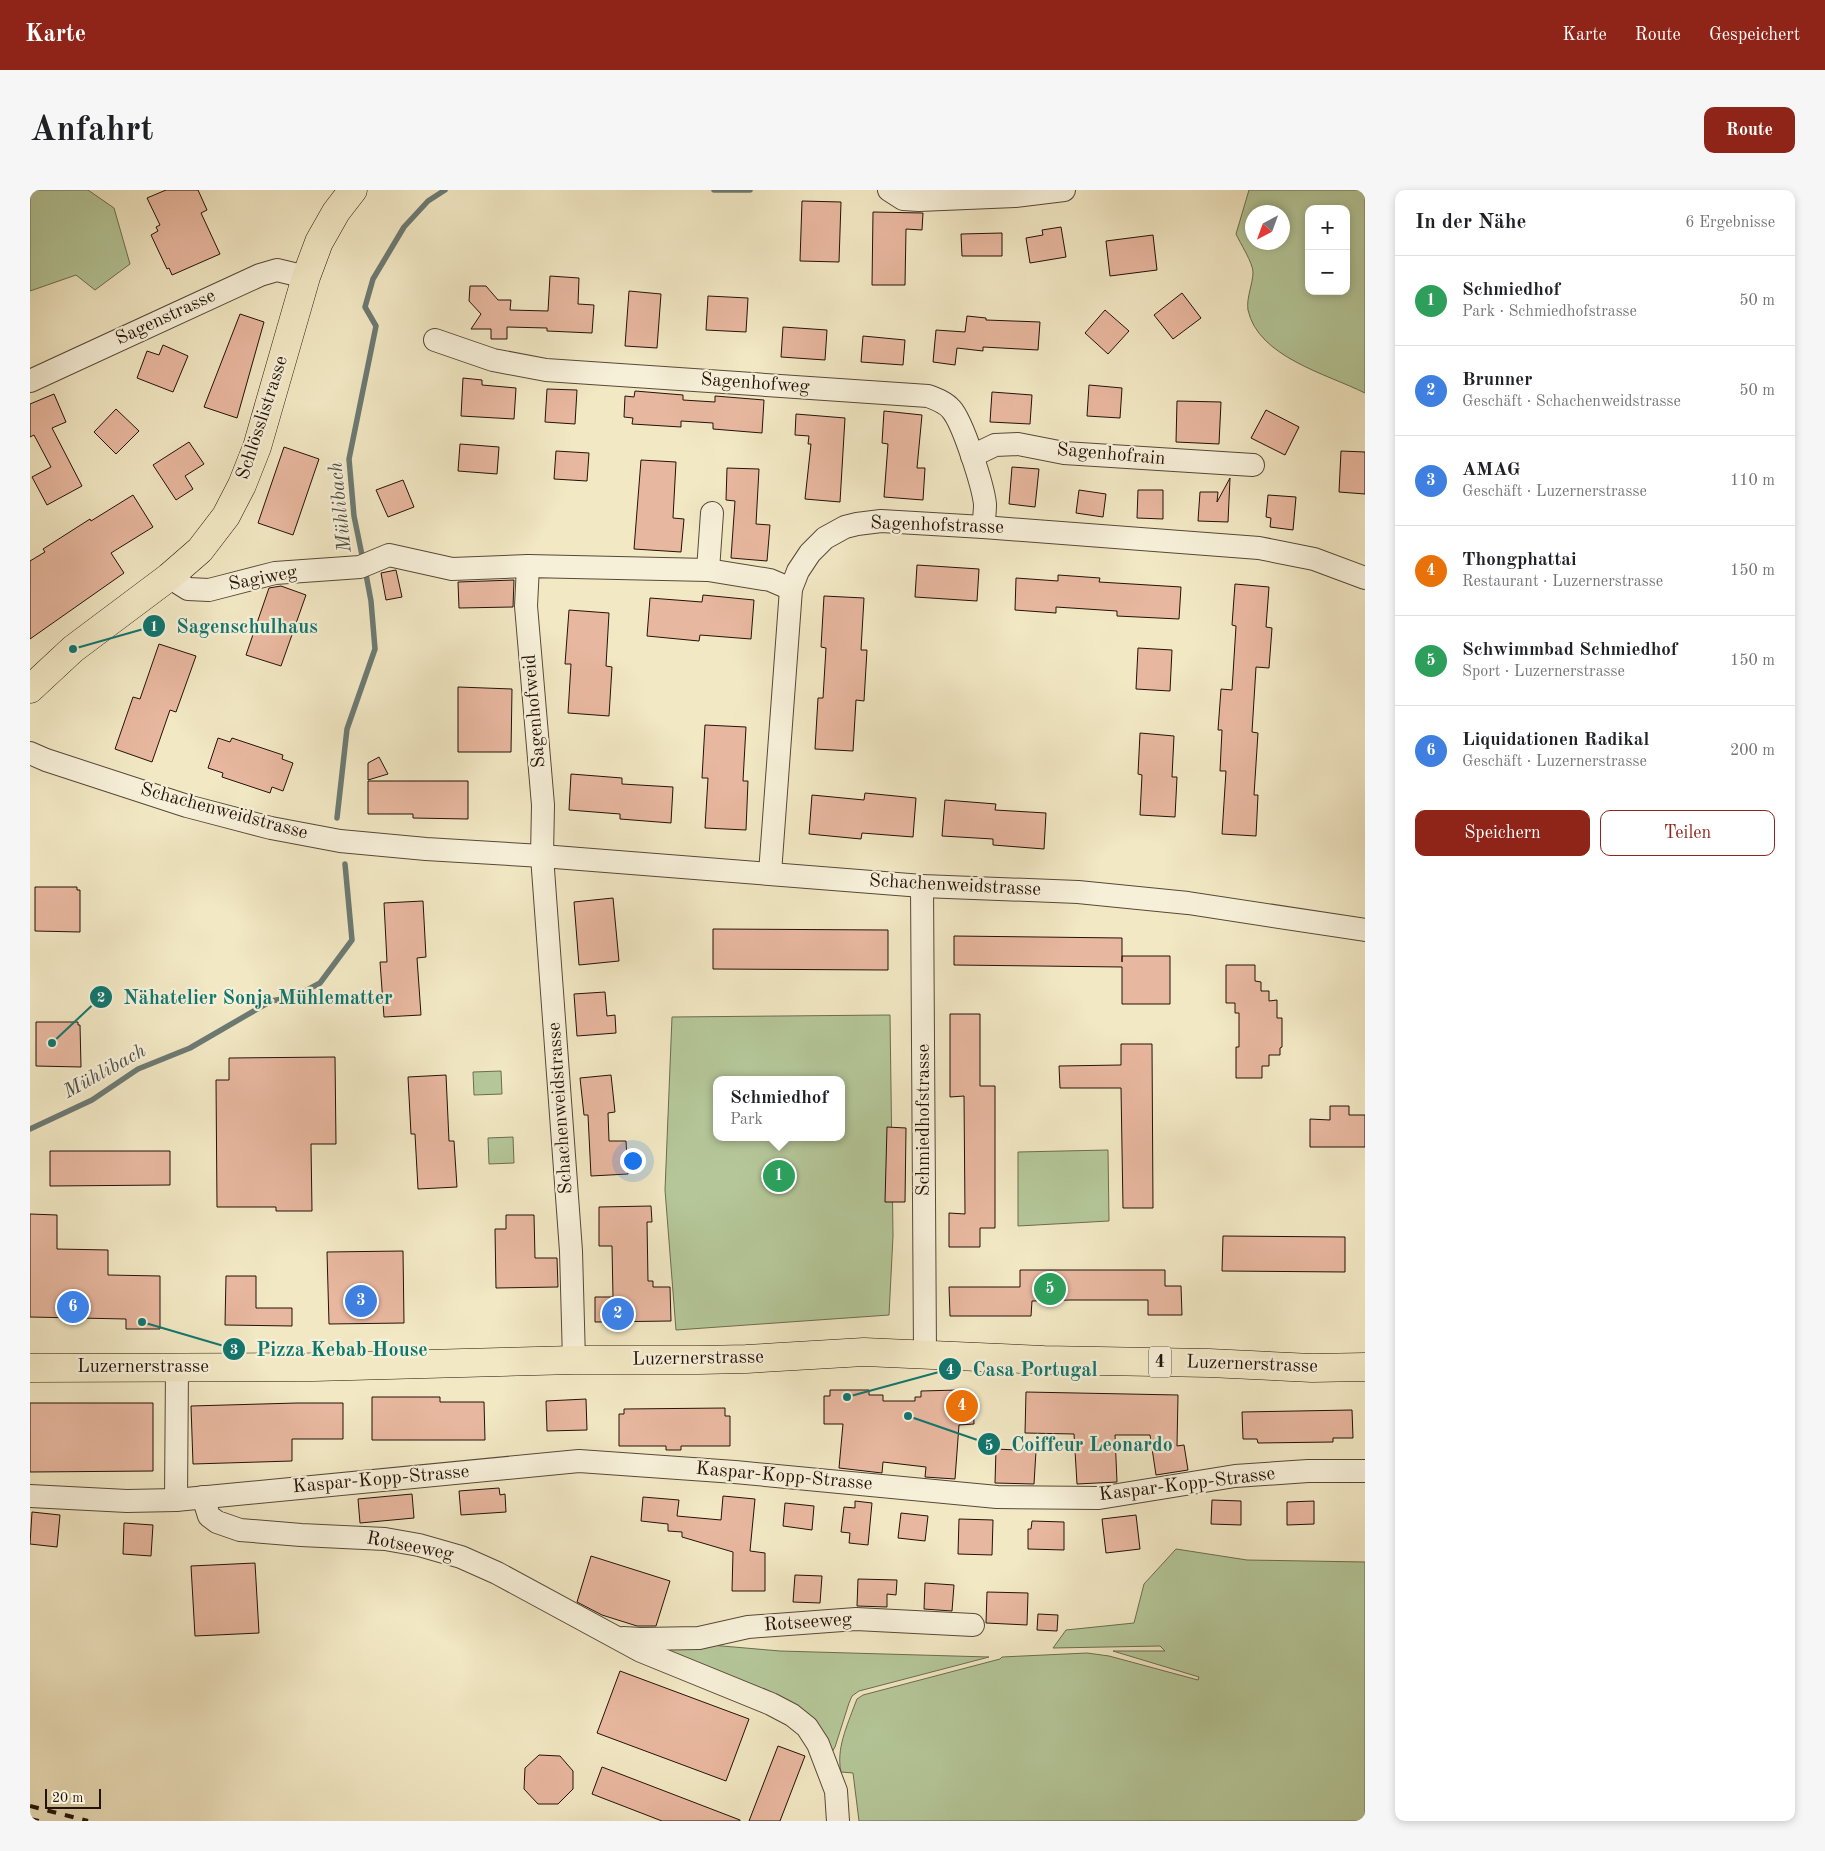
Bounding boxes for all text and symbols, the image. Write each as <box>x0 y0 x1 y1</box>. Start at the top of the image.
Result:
text: Karte <box>25 23 86 47</box>
text: Karte <box>1562 26 1607 44</box>
text: Route <box>1635 26 1681 44</box>
text: Gespeichert <box>1709 26 1800 44</box>
button: Route <box>1704 107 1795 153</box>
text: Anfahrt <box>30 113 153 148</box>
north arrow <box>1245 205 1290 250</box>
map controls <box>1305 205 1350 295</box>
button: + <box>1305 205 1350 250</box>
text: In der Nähe <box>1415 212 1526 233</box>
text: 6 Ergebnisse <box>1685 215 1775 231</box>
button: − <box>1305 250 1350 295</box>
text: Schmiedhof <box>1462 281 1560 300</box>
street label: Sagenstrasse <box>113 287 219 349</box>
text: 1 <box>1426 293 1436 309</box>
text: 50 m <box>1739 293 1775 309</box>
text: Park · Schmiedhofstrasse <box>1462 304 1637 320</box>
street label: Schlösslistrasse <box>234 354 292 482</box>
street label: Sagenhofweg <box>700 371 811 397</box>
text: Brunner <box>1462 371 1533 390</box>
text: 2 <box>1426 383 1436 399</box>
text: 50 m <box>1739 383 1775 399</box>
text: Geschäft · Schachenweidstrasse <box>1462 394 1681 410</box>
street label: Sagenhofrain <box>1056 441 1166 469</box>
water label: Mühlibach <box>326 461 356 554</box>
text: AMAG <box>1462 461 1520 480</box>
text: 3 <box>1426 473 1436 489</box>
text: 110 m <box>1730 473 1775 489</box>
text: Geschäft · Luzernerstrasse <box>1462 484 1647 500</box>
street label: Sagenhofstrasse <box>870 514 1004 538</box>
text: Thongphattai <box>1462 551 1577 570</box>
street label: Sagiweg <box>227 563 300 595</box>
text: 4 <box>1426 563 1436 579</box>
text: 150 m <box>1730 563 1775 579</box>
text: Restaurant · Luzernerstrasse <box>1462 574 1663 590</box>
callout: Sagenschulhaus <box>142 609 328 644</box>
text: Sagenschulhaus <box>176 618 318 638</box>
text: 1 <box>150 620 158 635</box>
text: Schwimmbad Schmiedhof <box>1462 641 1678 660</box>
street label: Sagenhofweid <box>521 653 549 769</box>
text: 5 <box>1426 653 1436 669</box>
text: 150 m <box>1730 653 1775 669</box>
text: Sport · Luzernerstrasse <box>1462 664 1625 680</box>
text: Liquidationen Radikal <box>1462 731 1649 750</box>
text: 6 <box>1426 743 1436 759</box>
text: 200 m <box>1730 743 1775 759</box>
text: Geschäft · Luzernerstrasse <box>1462 754 1647 770</box>
street label: Schachenweidstrasse <box>138 781 310 843</box>
button: Speichern <box>1415 810 1590 856</box>
button: Teilen <box>1600 810 1775 856</box>
street label: Schachenweidstrasse <box>868 872 1042 900</box>
callout: Nähatelier Sonja Mühlematter <box>89 980 403 1015</box>
text: Nähatelier Sonja Mühlematter <box>123 989 393 1009</box>
text: 2 <box>97 991 105 1006</box>
street label: Schachenweidstrasse <box>546 1021 576 1195</box>
water label: Mühlibach <box>59 1041 150 1103</box>
street label: Schmiedhofstrasse <box>915 1044 934 1196</box>
popup <box>713 1076 845 1141</box>
text: Schmiedhof <box>730 1089 828 1108</box>
text: Park <box>730 1112 763 1128</box>
your location <box>620 1148 646 1174</box>
pin: 1 <box>763 1157 795 1195</box>
pin: 5 <box>1034 1270 1066 1308</box>
pin: 3 <box>345 1282 377 1320</box>
pin: 6 <box>57 1288 89 1326</box>
pin: 2 <box>602 1295 634 1333</box>
callout: Pizza Kebab House <box>222 1331 438 1366</box>
text: Pizza Kebab House <box>256 1341 428 1361</box>
text: 3 <box>230 1343 238 1358</box>
road number: 4 <box>1149 1346 1171 1378</box>
street label: Luzernerstrasse <box>632 1348 764 1370</box>
callout: Casa Portugal <box>937 1352 1108 1387</box>
street label: Luzernerstrasse <box>1186 1353 1318 1377</box>
street label: Luzernerstrasse <box>77 1358 209 1377</box>
text: Casa Portugal <box>972 1361 1098 1381</box>
text: 4 <box>946 1363 954 1378</box>
pin: 4 <box>946 1387 978 1425</box>
callout: Coiffeur Leonardo <box>976 1427 1183 1462</box>
text: Coiffeur Leonardo <box>1011 1436 1173 1456</box>
text: 5 <box>985 1439 993 1454</box>
street label: Kaspar-Kopp-Strasse <box>695 1460 873 1494</box>
street label: Kaspar-Kopp-Strasse <box>292 1463 470 1497</box>
street label: Kaspar-Kopp-Strasse <box>1098 1465 1276 1505</box>
street label: Rotseeweg <box>365 1529 456 1565</box>
street label: Rotseeweg <box>763 1610 853 1636</box>
scale bar <box>45 1786 101 1809</box>
text: 20 m <box>52 1791 83 1805</box>

